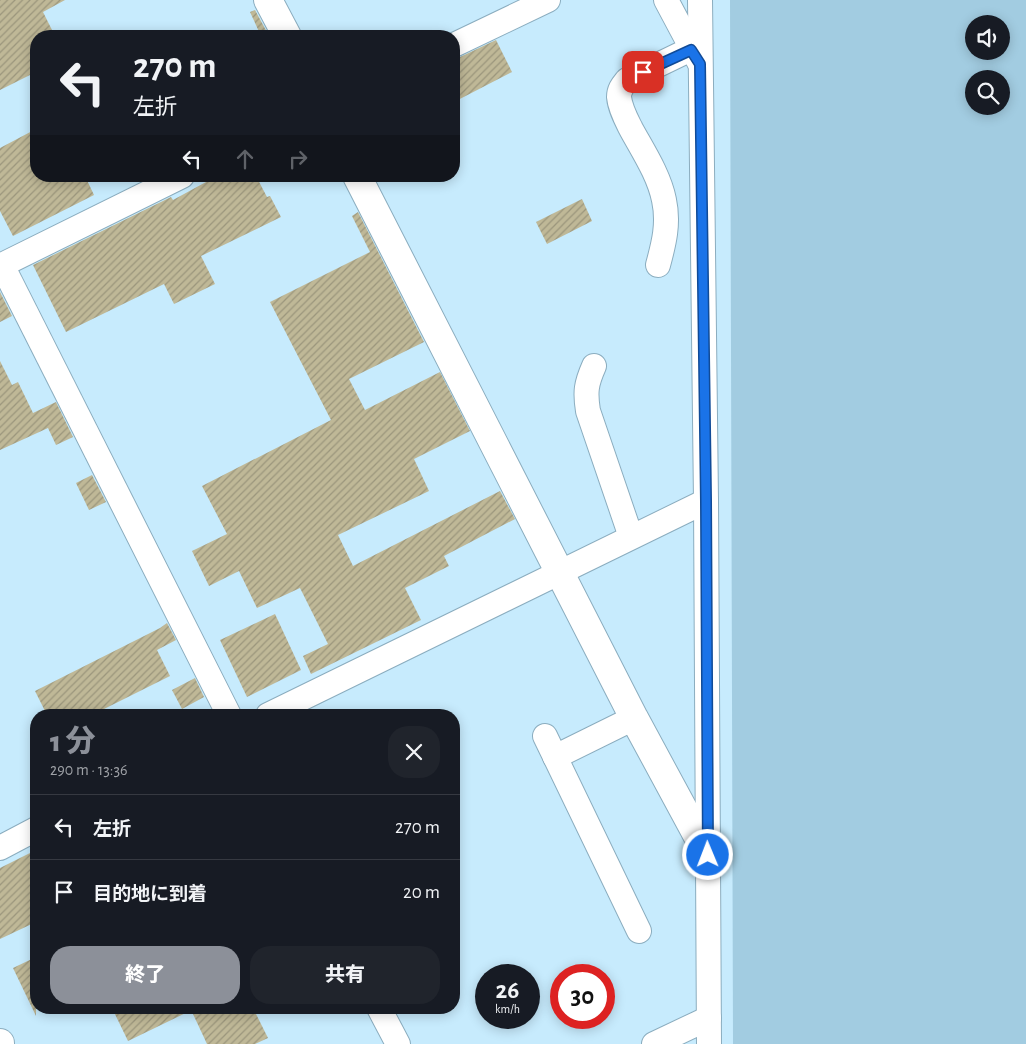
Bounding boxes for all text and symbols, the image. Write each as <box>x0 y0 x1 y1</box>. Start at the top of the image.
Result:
map controls <box>965 15 1010 115</box>
button: sound <box>965 15 1010 60</box>
text: 270 m <box>133 49 216 84</box>
icon: left <box>50 50 115 115</box>
pin <box>622 51 664 93</box>
icon: arrive <box>629 58 657 86</box>
button: search <box>965 70 1010 115</box>
text: 左折 <box>133 96 177 118</box>
icon: left <box>178 145 206 173</box>
icon: ahead <box>231 145 259 173</box>
icon: right <box>284 145 312 173</box>
button: close <box>388 726 440 778</box>
text: 1 分 <box>50 727 95 757</box>
text: 290 m · 13:36 <box>50 762 128 778</box>
icon: left <box>50 813 78 841</box>
text: 270 m <box>395 818 440 837</box>
text: 左折 <box>93 820 131 839</box>
position arrow <box>681 828 733 880</box>
icon: arrive <box>50 878 78 906</box>
text: 20 m <box>403 883 440 902</box>
text: 目的地に到着 <box>93 885 207 904</box>
button: 終了 <box>50 946 240 1004</box>
button: 共有 <box>250 946 440 1004</box>
speed limit sign: 30 <box>550 964 615 1029</box>
text: 26 <box>496 978 519 1003</box>
text: km/h <box>495 1003 520 1015</box>

